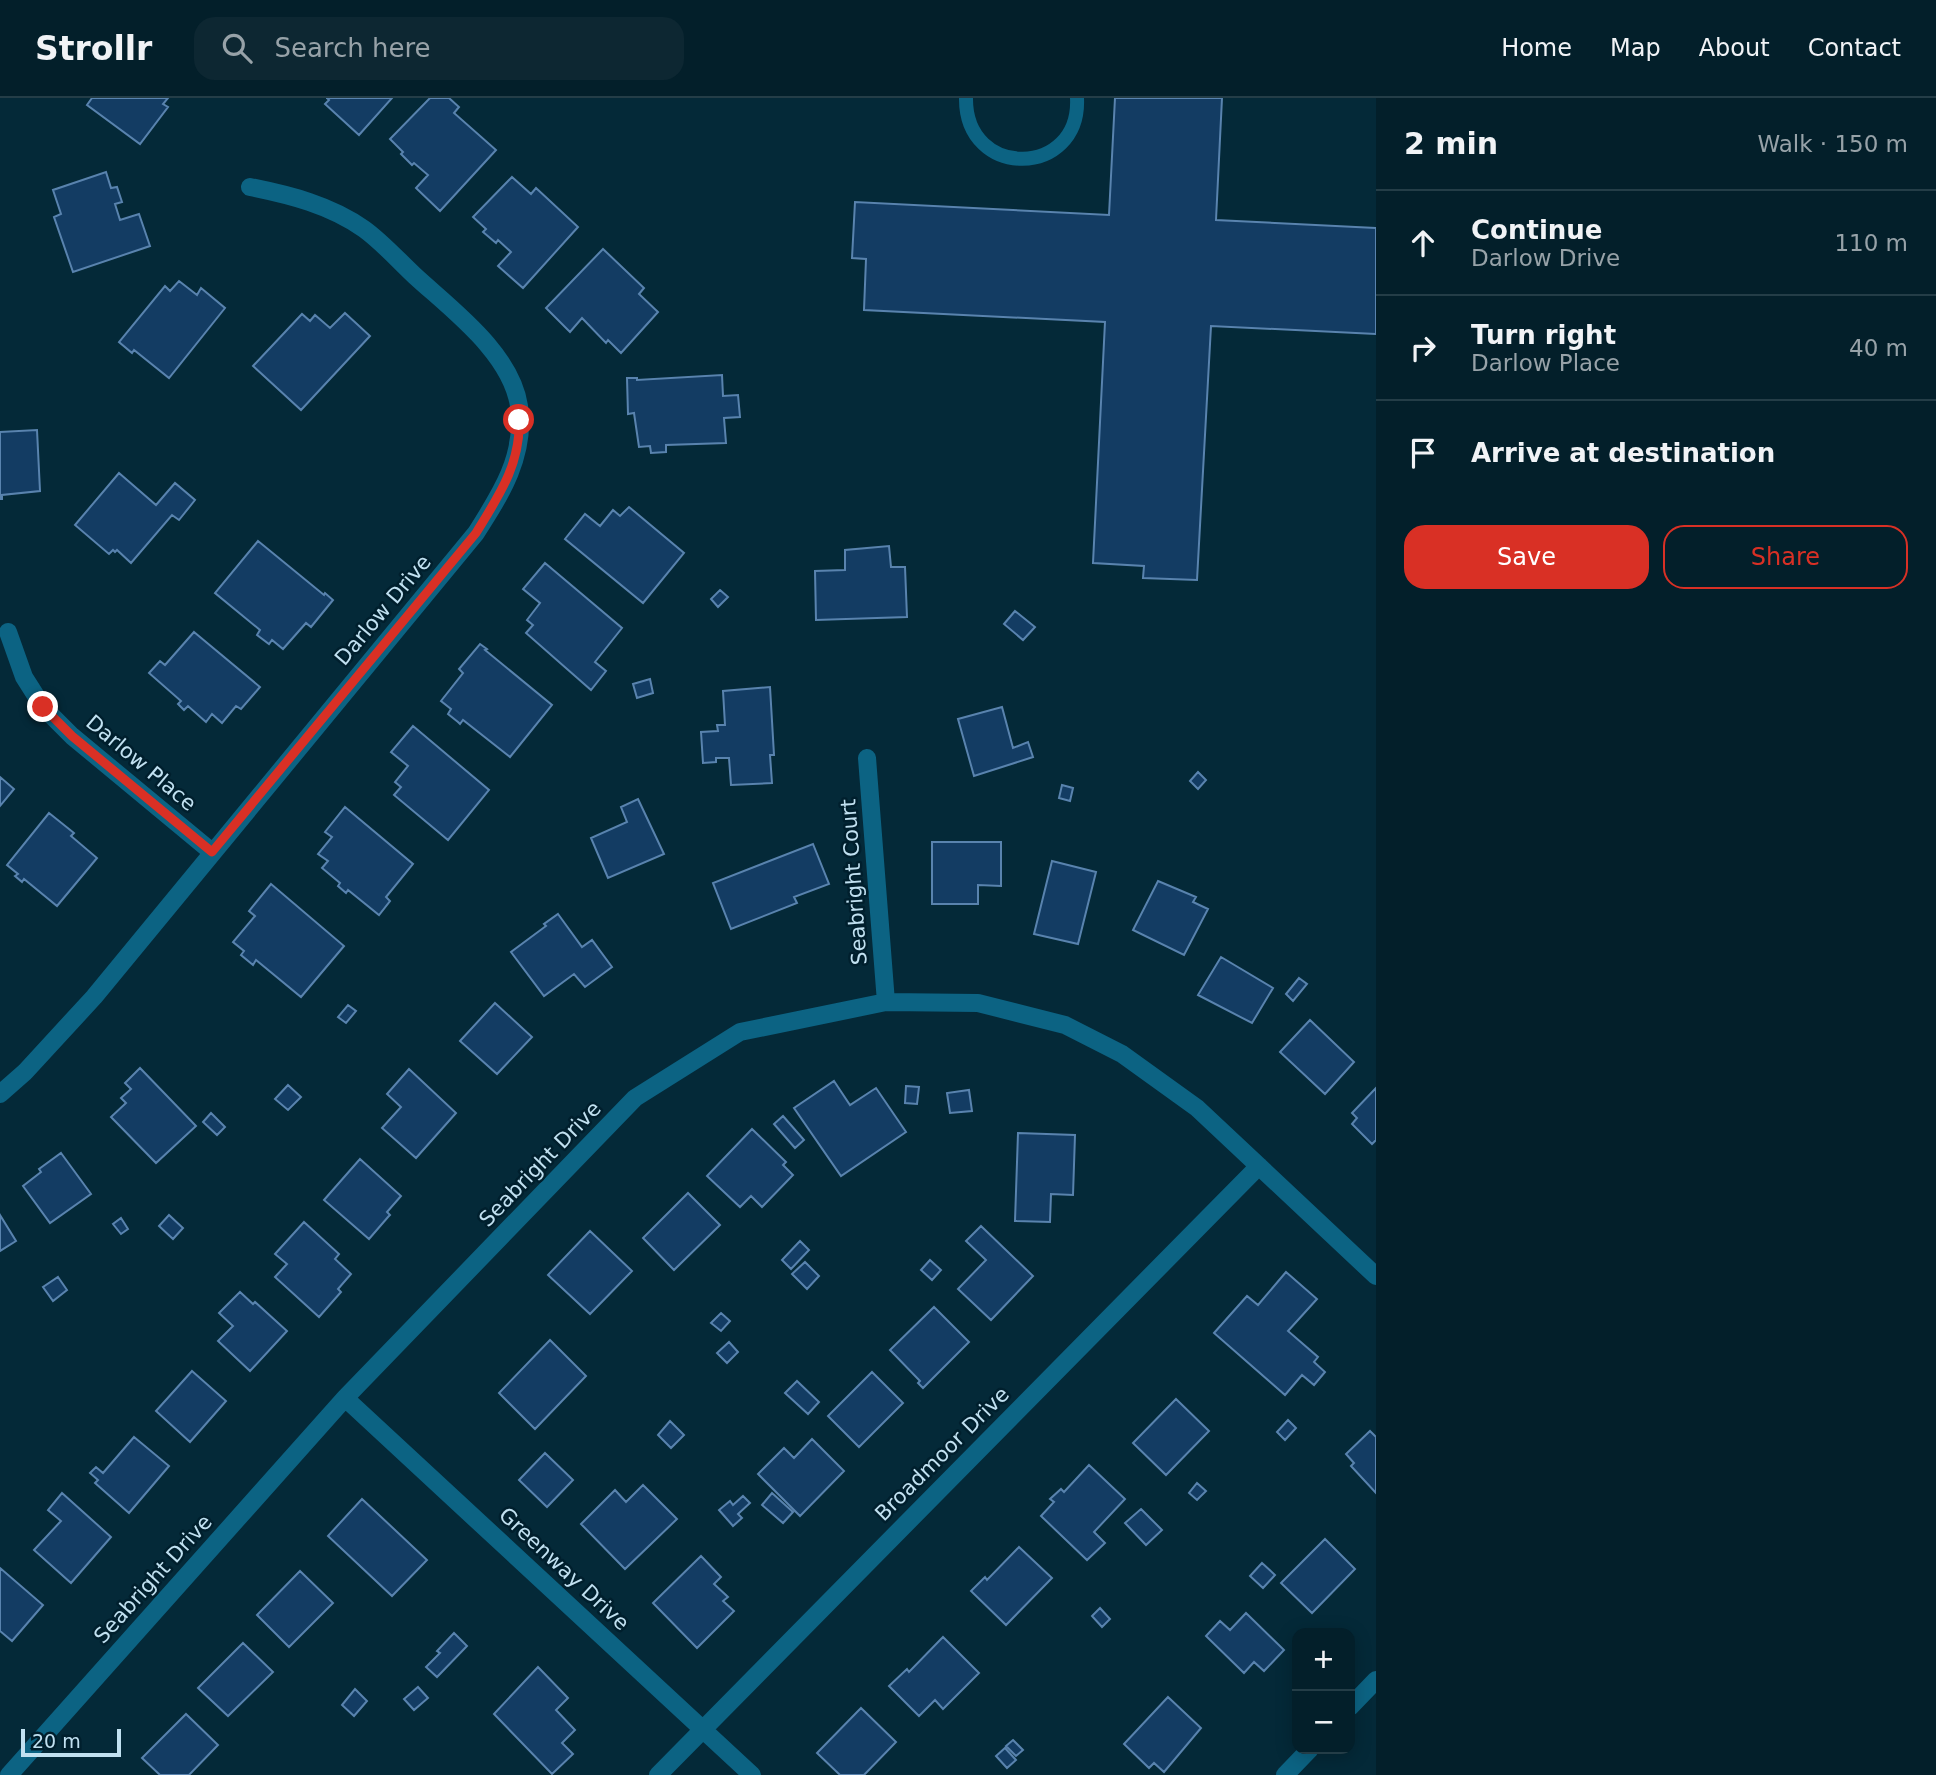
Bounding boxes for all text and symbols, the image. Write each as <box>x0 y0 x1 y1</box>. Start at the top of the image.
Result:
search box <box>194 17 684 80</box>
text: Strollr <box>35 29 152 68</box>
icon: search <box>218 29 256 67</box>
text: Search here <box>274 33 431 63</box>
text: Home <box>1501 34 1572 62</box>
text: Map <box>1610 34 1661 62</box>
text: About <box>1699 34 1770 62</box>
text: Contact <box>1808 34 1901 62</box>
text: 2 min <box>1404 126 1498 161</box>
text: Walk · 150 m <box>1757 131 1908 157</box>
text: Continue <box>1471 215 1602 245</box>
icon: ahead <box>1404 224 1442 262</box>
text: 110 m <box>1834 230 1908 256</box>
text: Darlow Drive <box>1471 245 1620 271</box>
text: Turn right <box>1471 320 1616 350</box>
icon: right <box>1404 329 1442 367</box>
text: 40 m <box>1849 335 1908 361</box>
text: Darlow Place <box>1471 350 1620 376</box>
route start <box>503 404 534 435</box>
icon: arrive <box>1404 434 1442 472</box>
text: Arrive at destination <box>1471 438 1775 468</box>
button: Save <box>1404 525 1649 589</box>
button: Share <box>1663 525 1908 589</box>
street label: Darlow Drive <box>330 550 436 670</box>
route end <box>27 691 58 722</box>
street label: Darlow Place <box>81 710 201 816</box>
street label: Seabright Court <box>836 798 872 966</box>
street label: Seabright Drive <box>474 1097 606 1231</box>
street label: Broadmoor Drive <box>870 1382 1014 1526</box>
street label: Greenway Drive <box>494 1503 634 1635</box>
street label: Seabright Drive <box>89 1510 217 1648</box>
map controls <box>1292 1628 1355 1754</box>
button: + <box>1292 1628 1355 1691</box>
button: − <box>1292 1691 1355 1754</box>
scale bar <box>21 1726 121 1758</box>
text: 20 m <box>32 1730 81 1752</box>

